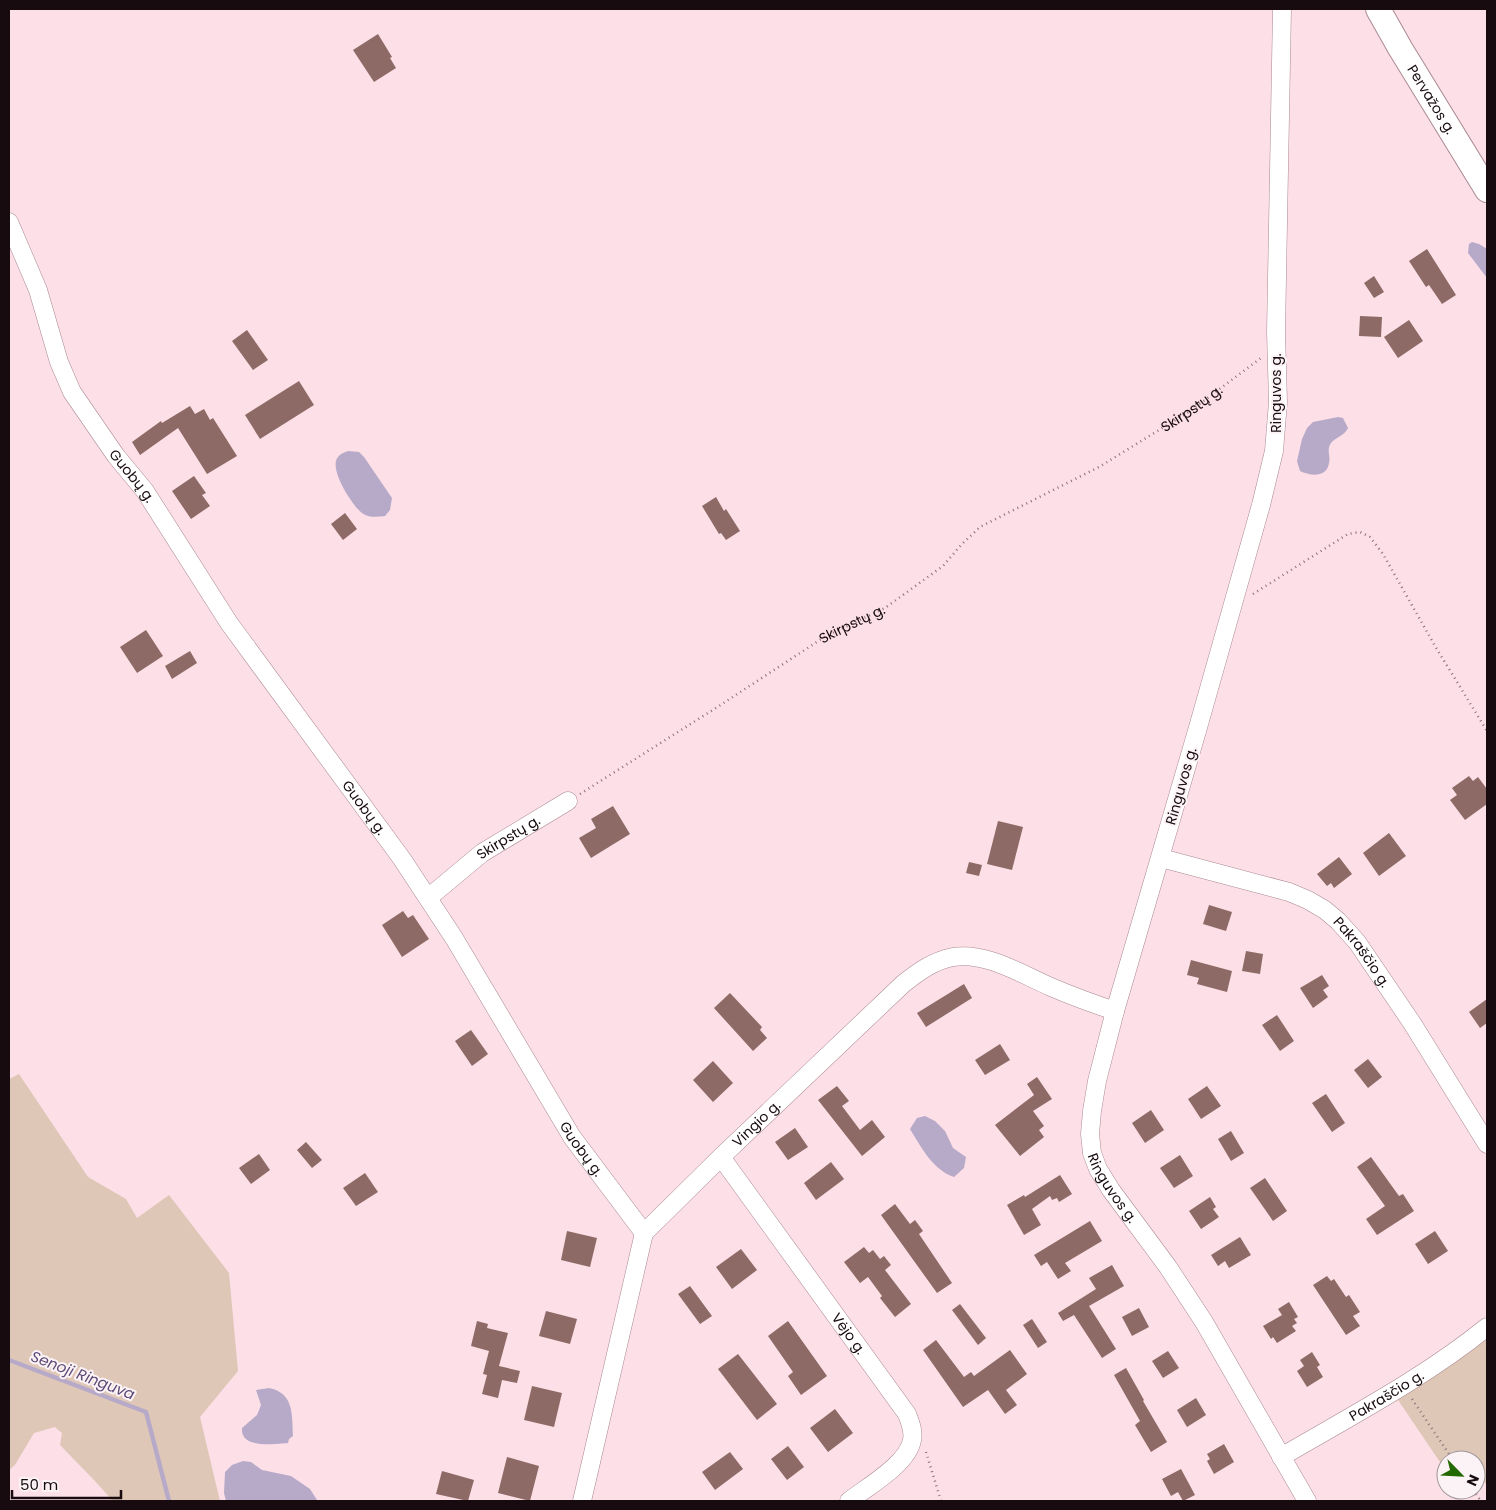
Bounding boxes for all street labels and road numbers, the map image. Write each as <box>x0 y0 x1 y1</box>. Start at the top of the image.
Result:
street label: Pervažos g. <box>1403 61 1460 138</box>
street label: Ringuvos g. <box>1266 353 1286 433</box>
street label: Skirpstų g. <box>1157 380 1227 437</box>
street label: Guobų g. <box>104 445 160 507</box>
street label: Skirpstų g. <box>815 599 888 648</box>
street label: Ringuvos g. <box>1160 745 1202 827</box>
street label: Guobų g. <box>337 776 391 839</box>
street label: Skirpstų g. <box>472 810 544 864</box>
street label: Pakraščio g. <box>1329 912 1395 991</box>
street label: Vingio g. <box>728 1095 785 1151</box>
street label: Guobų g. <box>555 1118 608 1181</box>
street label: Ringuvos g. <box>1083 1150 1142 1227</box>
street label: Vėjo g. <box>827 1309 871 1358</box>
street label: Pakraščio g. <box>1345 1365 1428 1426</box>

